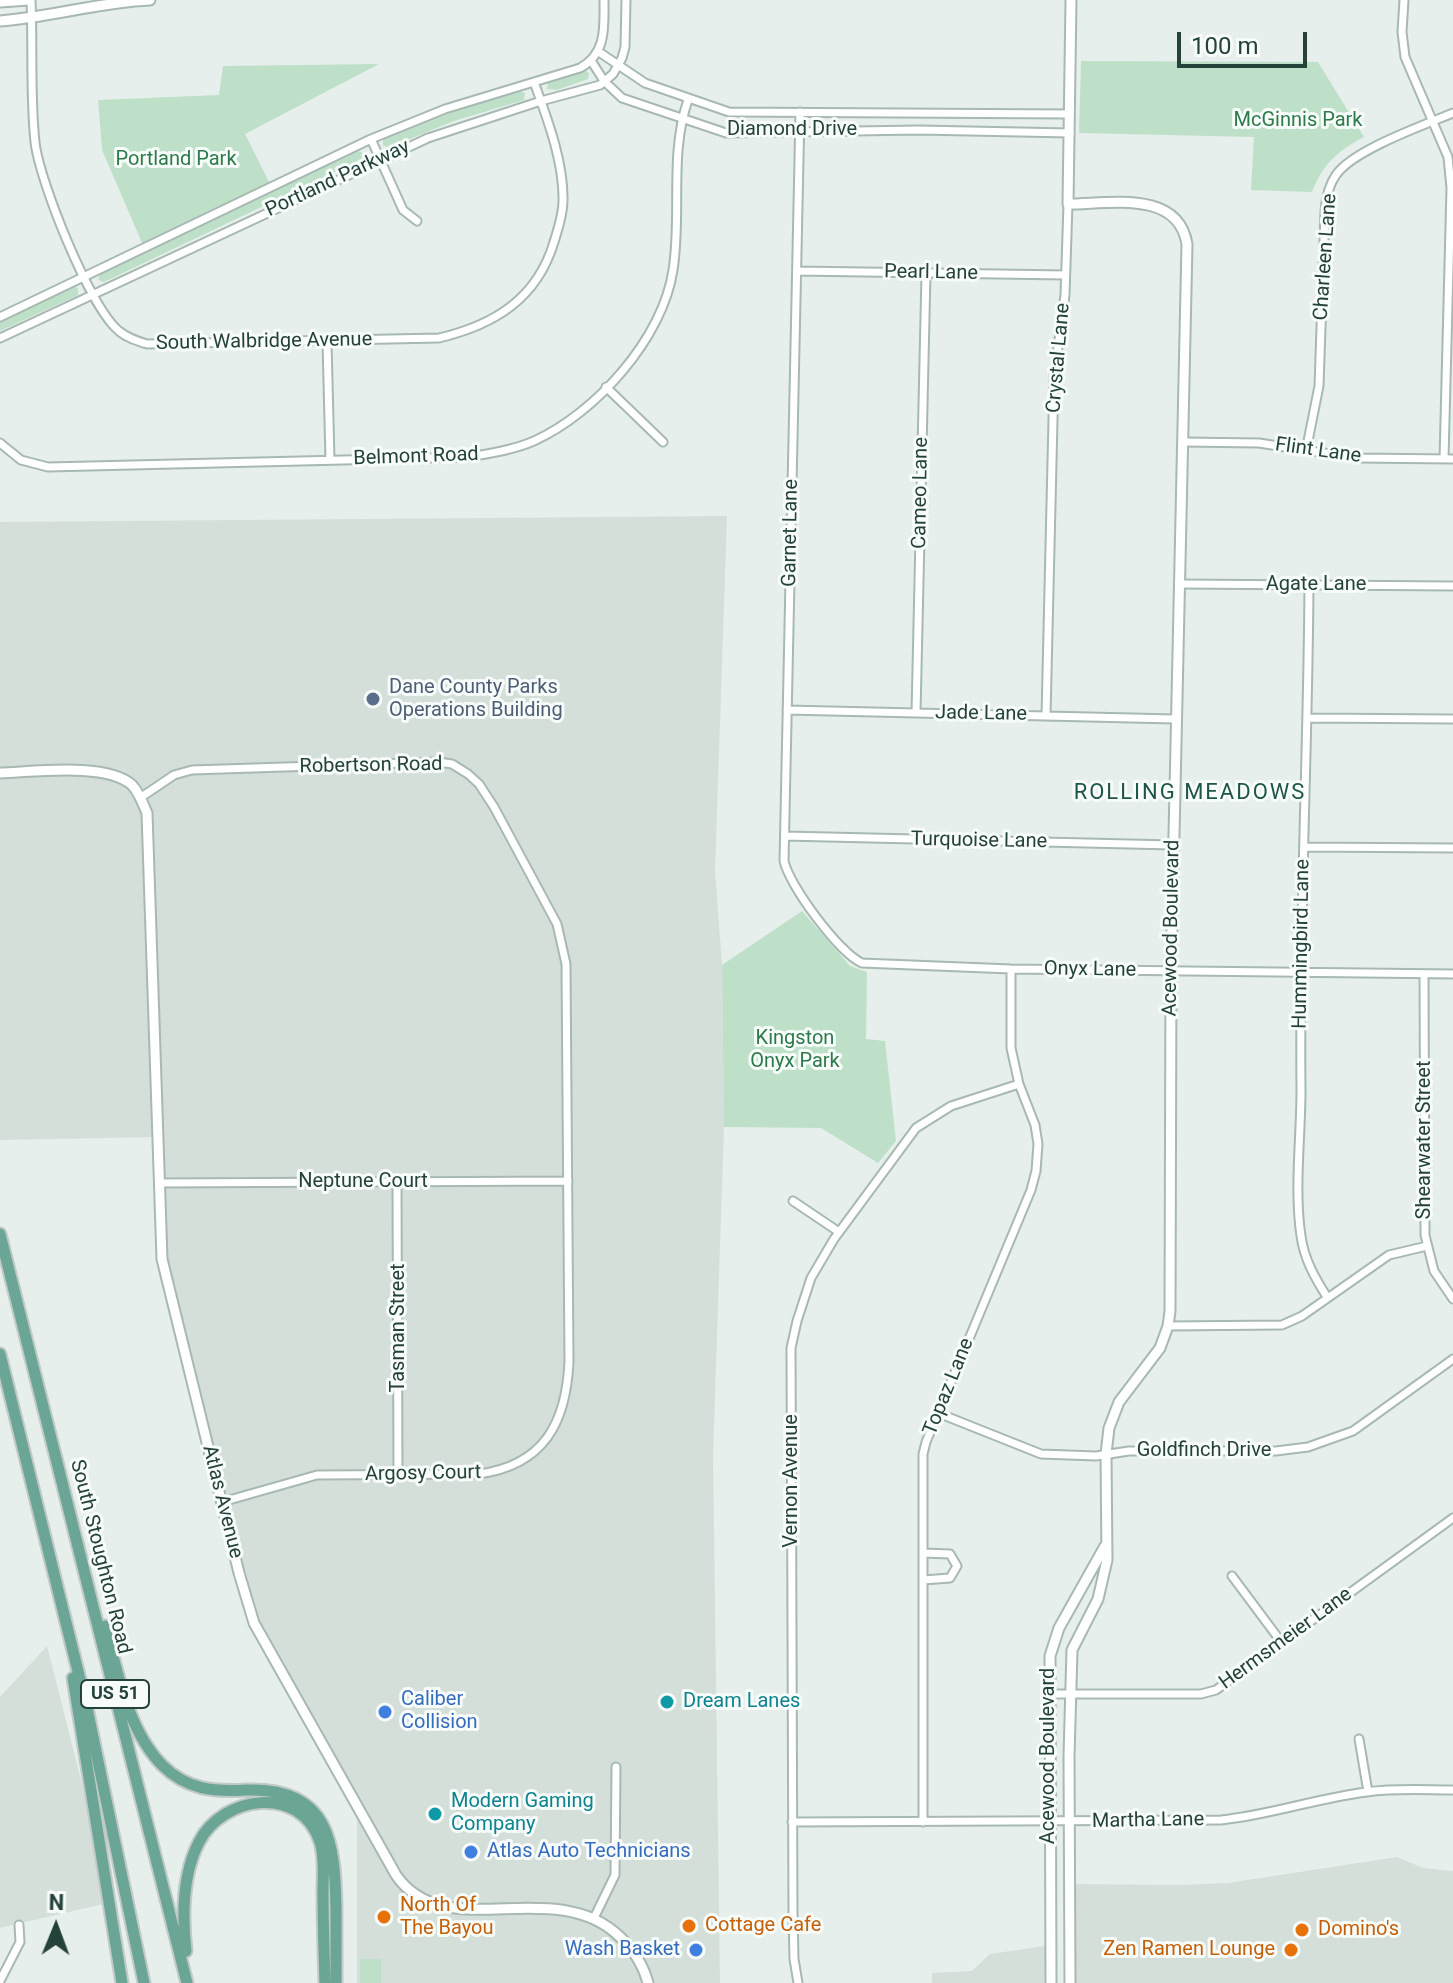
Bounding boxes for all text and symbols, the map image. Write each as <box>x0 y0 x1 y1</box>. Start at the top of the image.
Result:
scale bar <box>1181 16 1311 66</box>
text: 100 m <box>1191 32 1258 60</box>
park label: McGinnis Park <box>1234 109 1362 133</box>
street label: Diamond Drive <box>727 118 857 142</box>
street label: Portland Parkway <box>262 135 414 223</box>
park label: Portland Park <box>115 148 237 172</box>
street label: Charleen Lane <box>1310 193 1342 321</box>
street label: Pearl Lane <box>884 260 978 286</box>
street label: Crystal Lane <box>1042 302 1076 414</box>
street label: South Walbridge Avenue <box>156 328 372 356</box>
street label: Flint Lane <box>1273 433 1363 469</box>
street label: Cameo Lane <box>908 437 934 549</box>
street label: Belmont Road <box>353 443 479 471</box>
street label: Garnet Lane <box>778 479 804 587</box>
street label: Agate Lane <box>1266 573 1366 597</box>
place label: Dane County Parks Operations Building <box>389 676 563 723</box>
marker: Dane County Parks Operations Building <box>364 690 382 708</box>
street label: Jade Lane <box>935 701 1027 727</box>
street label: Robertson Road <box>299 753 443 779</box>
district label: ROLLING MEADOWS <box>1074 780 1306 806</box>
street label: Turquoise Lane <box>911 828 1047 854</box>
street label: Acewood Boulevard <box>1158 839 1186 1017</box>
street label: Hummingbird Lane <box>1289 859 1315 1029</box>
street label: Onyx Lane <box>1044 957 1136 983</box>
park label: Kingston Onyx Park <box>750 1027 840 1074</box>
street label: Shearwater Street <box>1413 1061 1437 1219</box>
street label: Neptune Court <box>298 1170 428 1194</box>
street label: Tasman Street <box>387 1263 411 1393</box>
street label: Topaz Lane <box>919 1335 979 1439</box>
street label: Vernon Avenue <box>780 1414 804 1548</box>
street label: Goldfinch Drive <box>1137 1439 1271 1463</box>
street label: Atlas Avenue <box>196 1443 248 1561</box>
street label: South Stoughton Road <box>64 1457 136 1657</box>
street label: Argosy Court <box>365 1461 481 1487</box>
street label: Hermsmeier Lane <box>1215 1583 1357 1695</box>
street label: Acewood Boulevard <box>1037 1668 1061 1844</box>
road number: US 51 <box>81 1680 149 1708</box>
place label: Caliber Collision <box>401 1688 478 1735</box>
place label: Dream Lanes <box>683 1690 800 1714</box>
marker: Dream Lanes <box>658 1693 676 1711</box>
marker: Caliber Collision <box>376 1703 394 1721</box>
place label: Modern Gaming Company <box>451 1790 594 1837</box>
marker: Modern Gaming Company <box>426 1805 444 1823</box>
street label: Martha Lane <box>1092 1808 1204 1834</box>
place label: Atlas Auto Technicians <box>487 1840 691 1864</box>
marker: Atlas Auto Technicians <box>462 1843 480 1861</box>
north arrow <box>16 1887 96 1967</box>
text: N <box>48 1890 64 1915</box>
place label: North Of The Bayou <box>400 1894 493 1941</box>
marker: North Of The Bayou <box>375 1908 393 1926</box>
place label: Cottage Cafe <box>705 1914 821 1938</box>
marker: Cottage Cafe <box>680 1917 698 1935</box>
place label: Domino's <box>1318 1918 1399 1942</box>
marker: Domino's <box>1293 1921 1311 1939</box>
place label: Wash Basket <box>565 1938 680 1962</box>
place label: Zen Ramen Lounge <box>1103 1938 1275 1962</box>
marker: Wash Basket <box>687 1941 705 1959</box>
marker: Zen Ramen Lounge <box>1282 1941 1300 1959</box>

